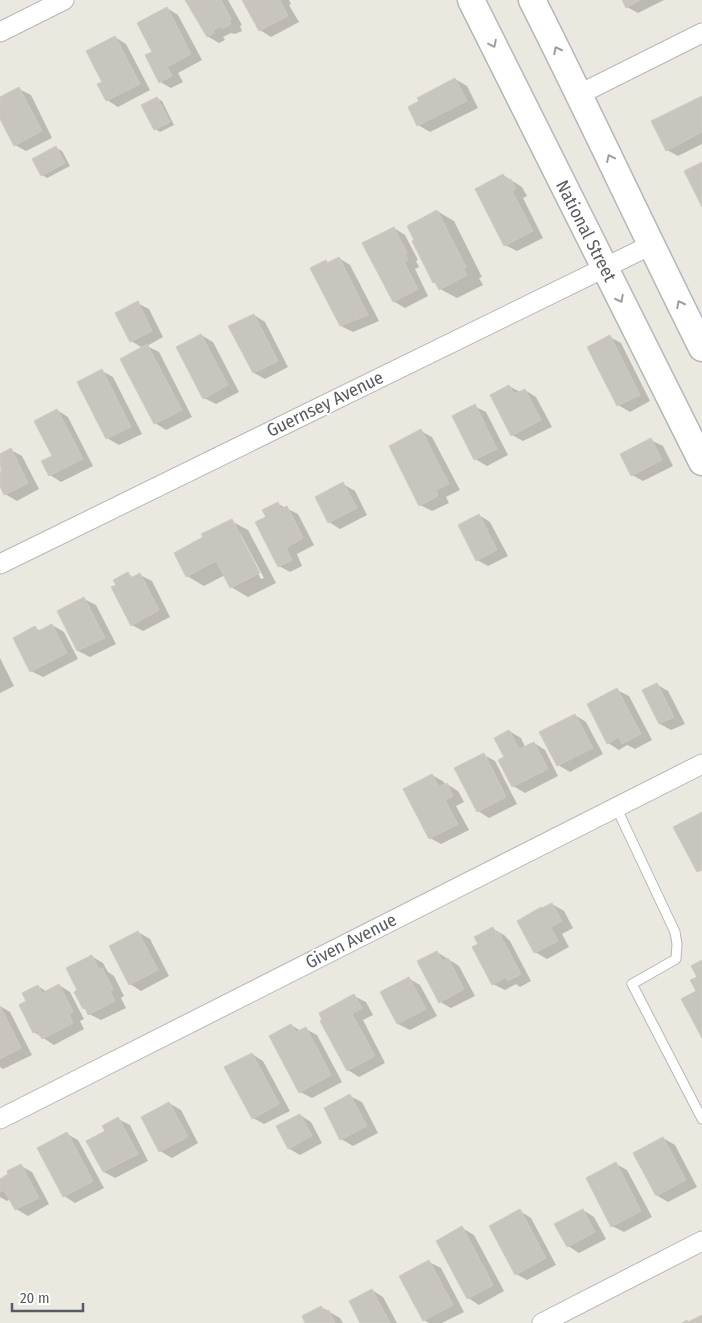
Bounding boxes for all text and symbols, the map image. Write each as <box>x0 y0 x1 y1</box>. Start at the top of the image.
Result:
one-way arrow <box>487 39 497 48</box>
one-way arrow <box>553 47 563 56</box>
one-way arrow <box>605 154 616 163</box>
street label: National Street <box>551 177 621 286</box>
one-way arrow <box>614 294 624 303</box>
one-way arrow <box>676 300 686 309</box>
street label: Guernsey Avenue <box>263 366 387 442</box>
street label: Given Avenue <box>302 909 400 973</box>
scale bar <box>12 1280 84 1312</box>
text: 20 m <box>20 1289 50 1307</box>

